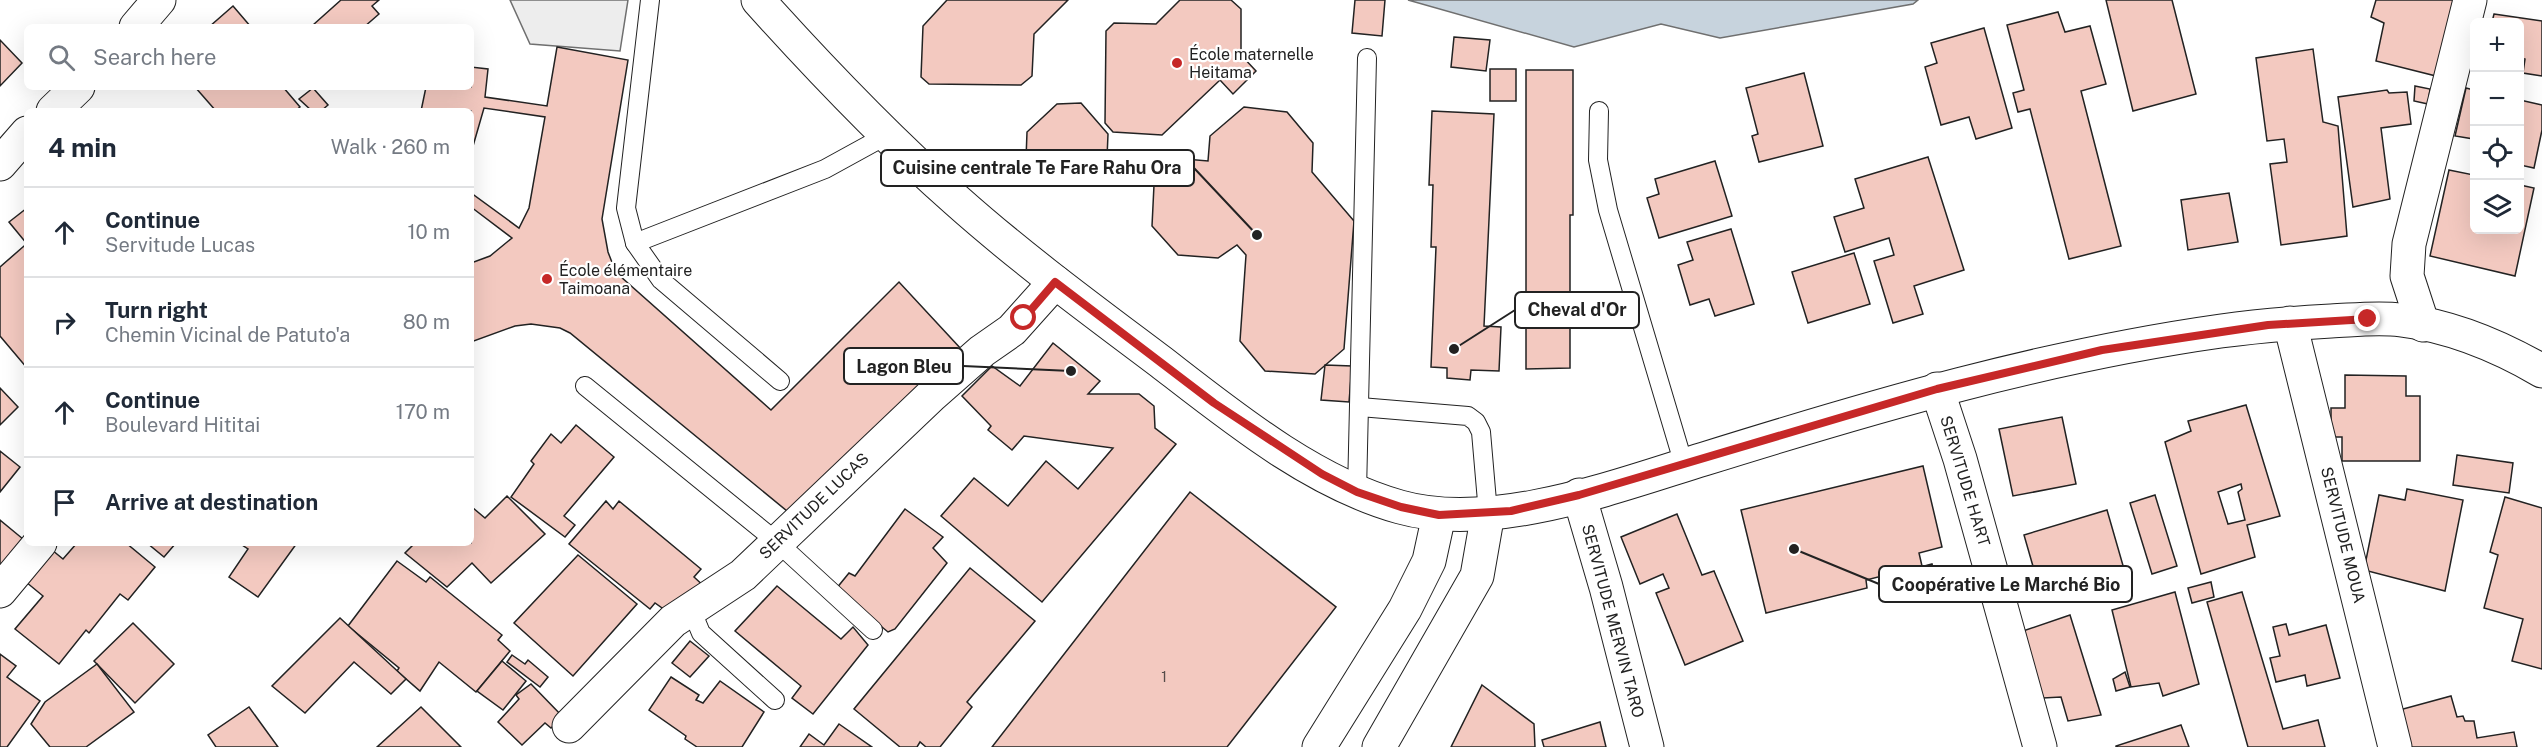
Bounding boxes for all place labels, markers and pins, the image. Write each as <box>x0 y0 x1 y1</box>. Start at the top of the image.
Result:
place label: École maternelle Heitama <box>1189 44 1314 82</box>
marker: École maternelle Heitama <box>1170 56 1184 70</box>
callout: Cuisine centrale Te Fare Rahu Ora <box>881 150 1194 186</box>
place label: École élémentaire Taimoana <box>559 260 692 298</box>
marker: École élémentaire Taimoana <box>540 272 554 286</box>
callout: Cheval d'Or <box>1515 292 1639 328</box>
callout: Lagon Bleu <box>844 348 963 384</box>
callout: Coopérative Le Marché Bio <box>1879 566 2132 602</box>

